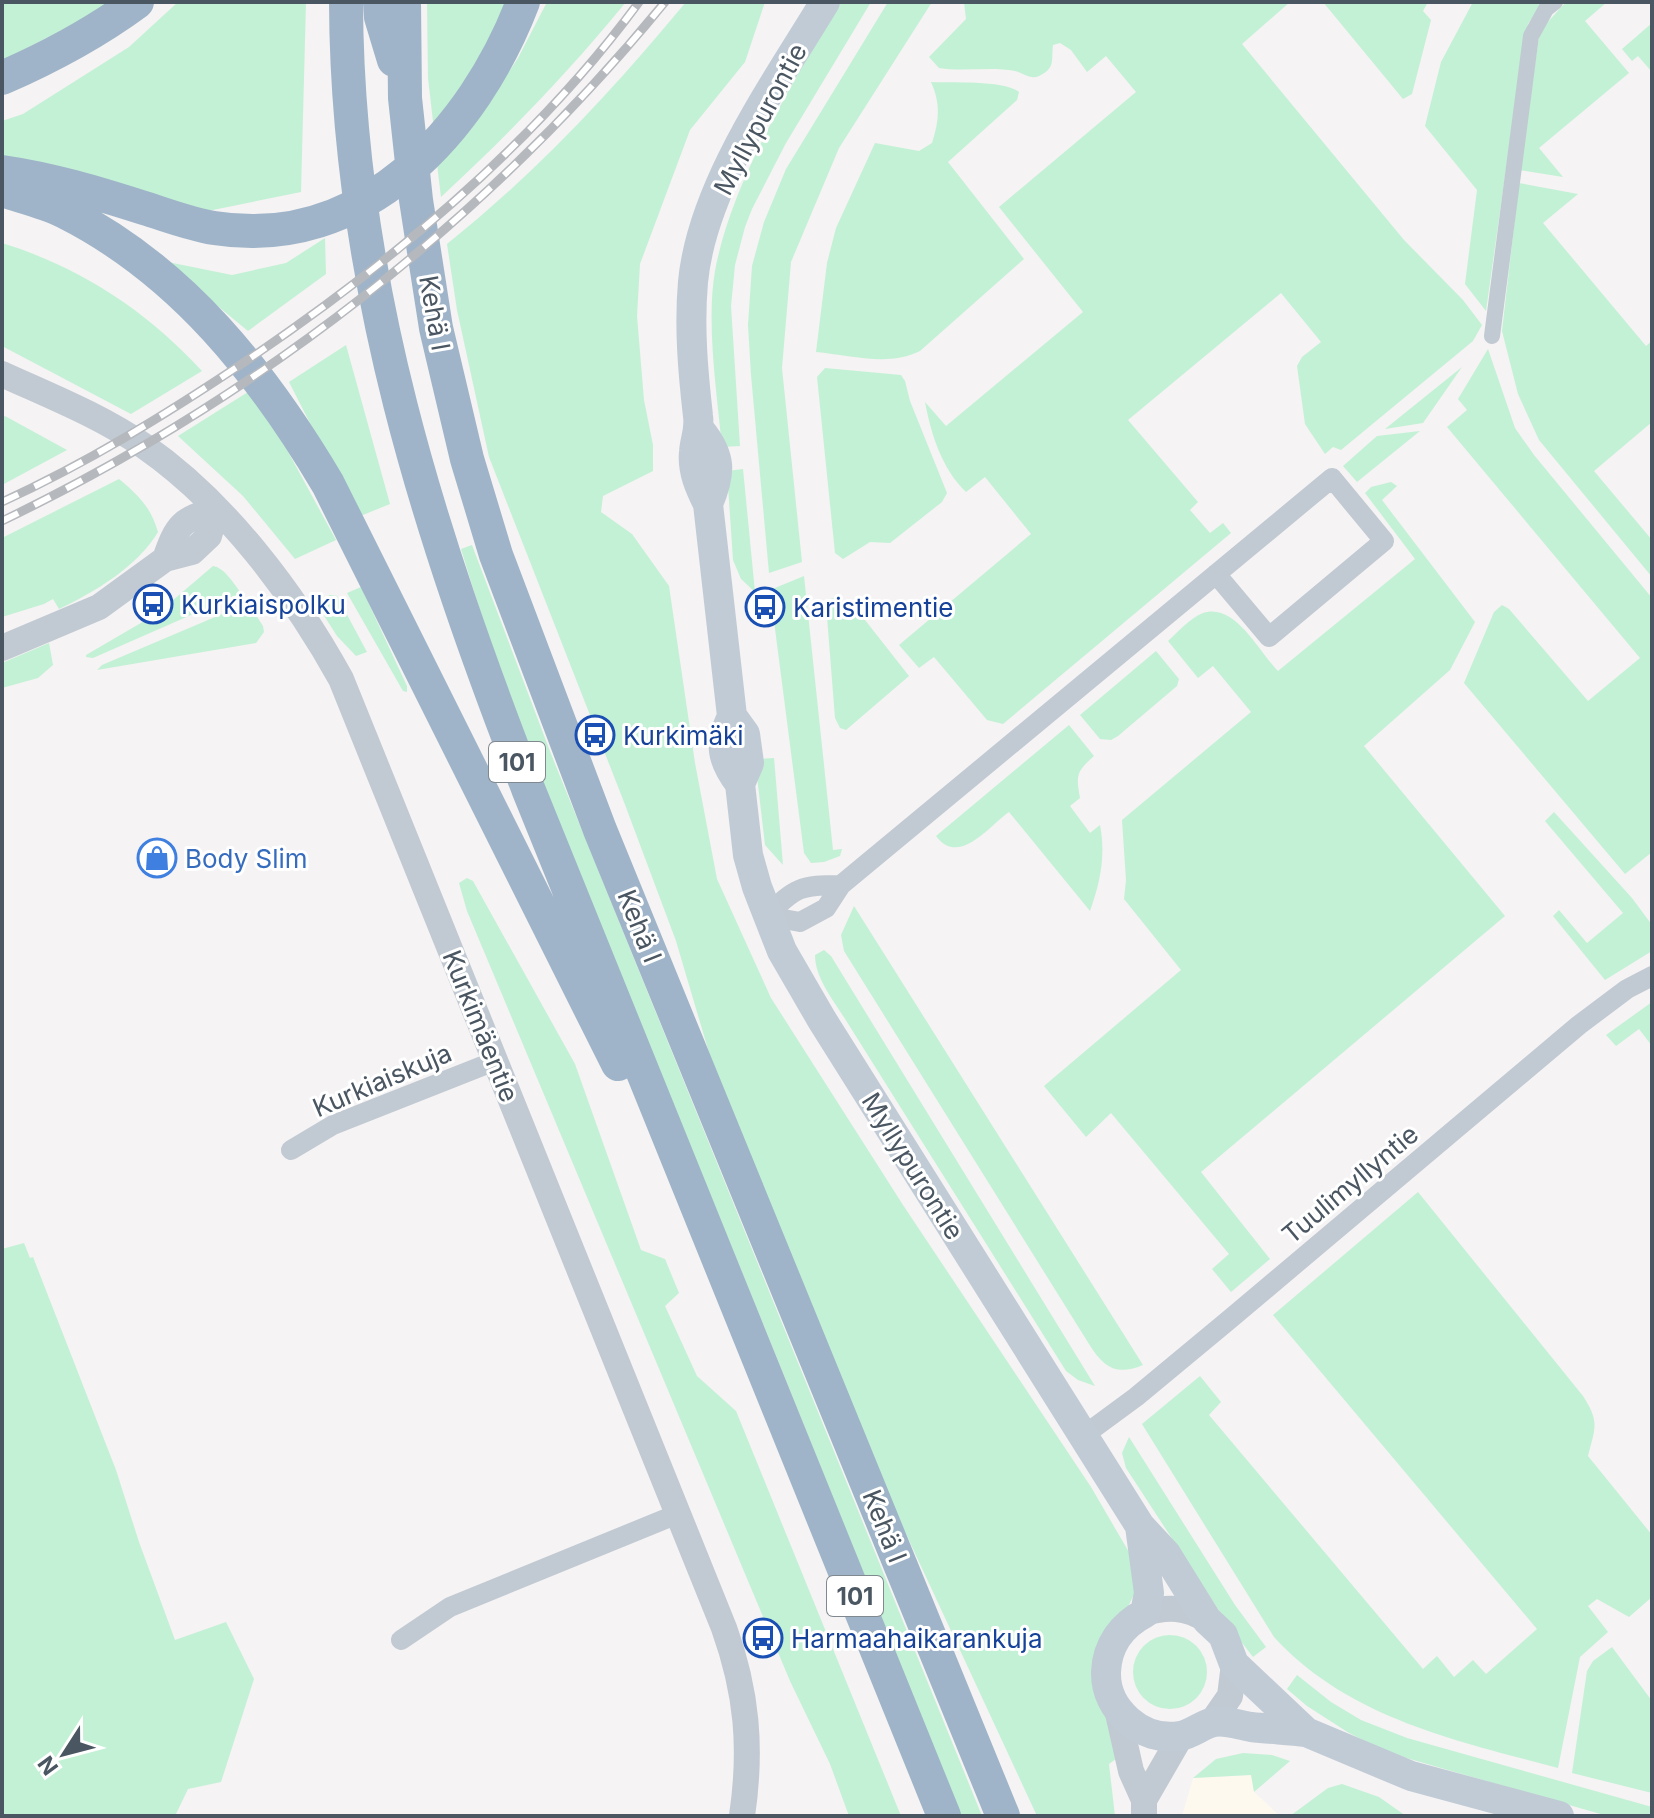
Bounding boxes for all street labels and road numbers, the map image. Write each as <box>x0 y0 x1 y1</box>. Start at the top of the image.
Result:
street label: Myllypurontie <box>707 38 813 200</box>
street label: Kehä I <box>413 273 457 353</box>
road number: 101 <box>489 742 545 782</box>
street label: Kehä I <box>611 885 669 967</box>
street label: Kurkimäentie <box>437 946 525 1106</box>
street label: Kurkiaiskuja <box>308 1037 456 1123</box>
street label: Myllypurontie <box>856 1087 970 1245</box>
street label: Tuulimyllyntie <box>1276 1118 1424 1250</box>
street label: Kehä I <box>856 1485 914 1567</box>
road number: 101 <box>827 1576 883 1616</box>

